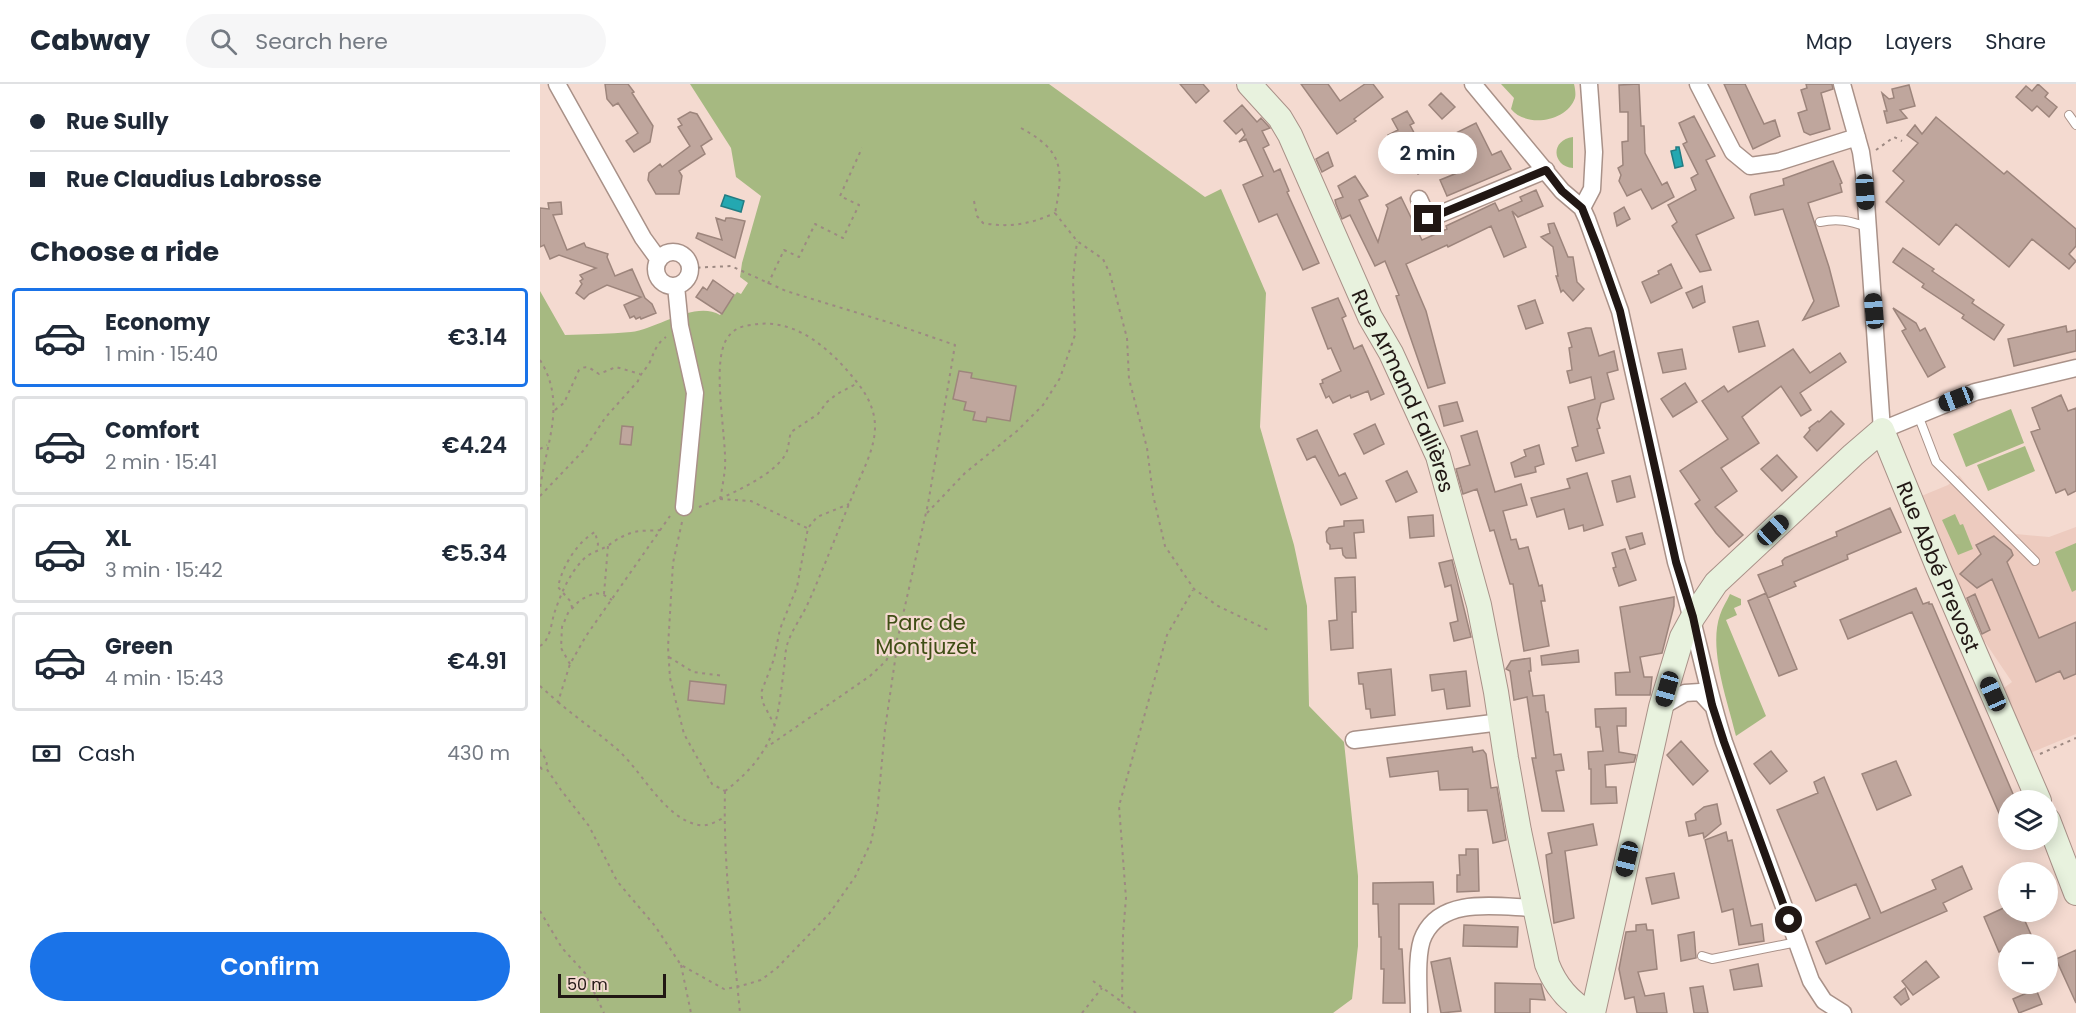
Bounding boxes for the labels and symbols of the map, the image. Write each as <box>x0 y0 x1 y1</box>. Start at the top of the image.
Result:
callout: 2 min <box>1378 132 1478 174</box>
car <box>1855 174 1875 210</box>
route end <box>1414 205 1441 232</box>
street label: Rue Armand Fallières <box>1345 285 1462 496</box>
car <box>1863 292 1885 330</box>
car <box>1936 384 1976 414</box>
street label: Rue Abbé Prevost <box>1890 477 1987 657</box>
car <box>1754 511 1792 549</box>
park label: Parc de Montjuzet <box>875 608 977 661</box>
car <box>1653 669 1681 709</box>
car <box>1977 674 2009 714</box>
car <box>1614 839 1640 879</box>
route start <box>1775 906 1802 933</box>
scale bar <box>558 971 666 998</box>

